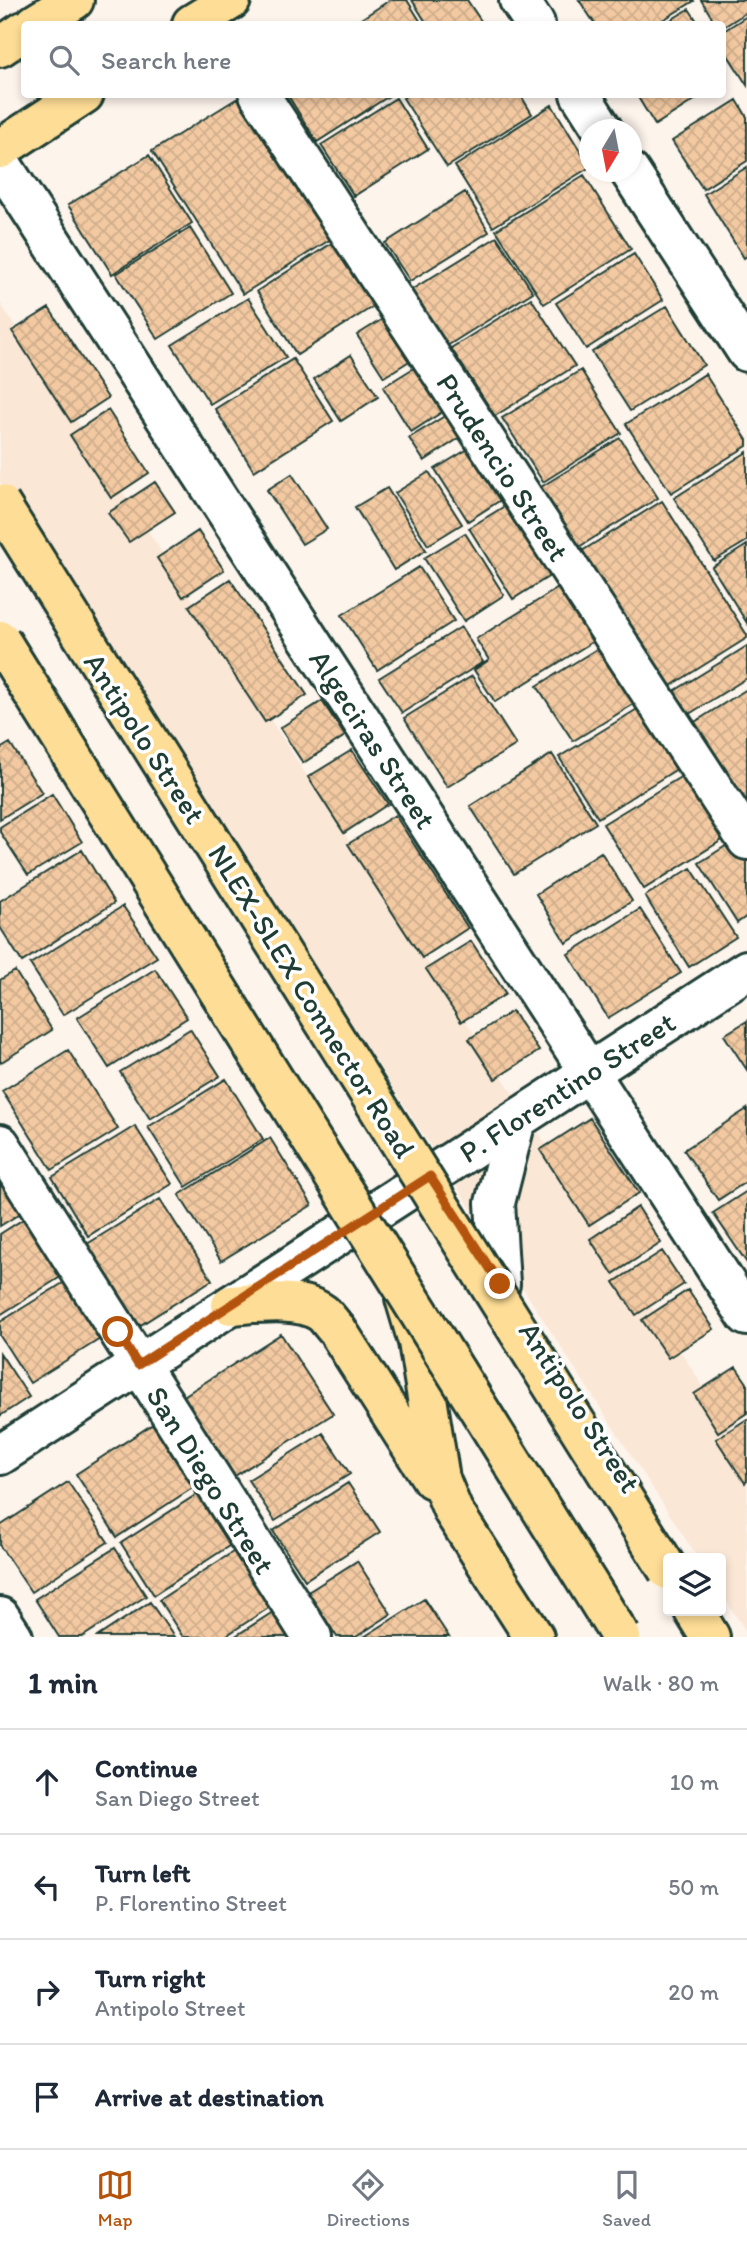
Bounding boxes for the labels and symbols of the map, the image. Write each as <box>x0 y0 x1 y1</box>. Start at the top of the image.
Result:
north arrow <box>579 119 642 182</box>
street label: Prudencio Street <box>428 366 578 568</box>
street label: Algeciras Street <box>301 642 445 836</box>
street label: Antipolo Street <box>76 646 214 830</box>
street label: NLEX-SLEX Connector Road <box>200 837 424 1165</box>
street label: P. Florentino Street <box>452 1003 682 1171</box>
route end <box>484 1268 515 1299</box>
street label: Antipolo Street <box>511 1315 649 1499</box>
route start <box>102 1316 133 1347</box>
street label: San Diego Street <box>138 1379 284 1581</box>

